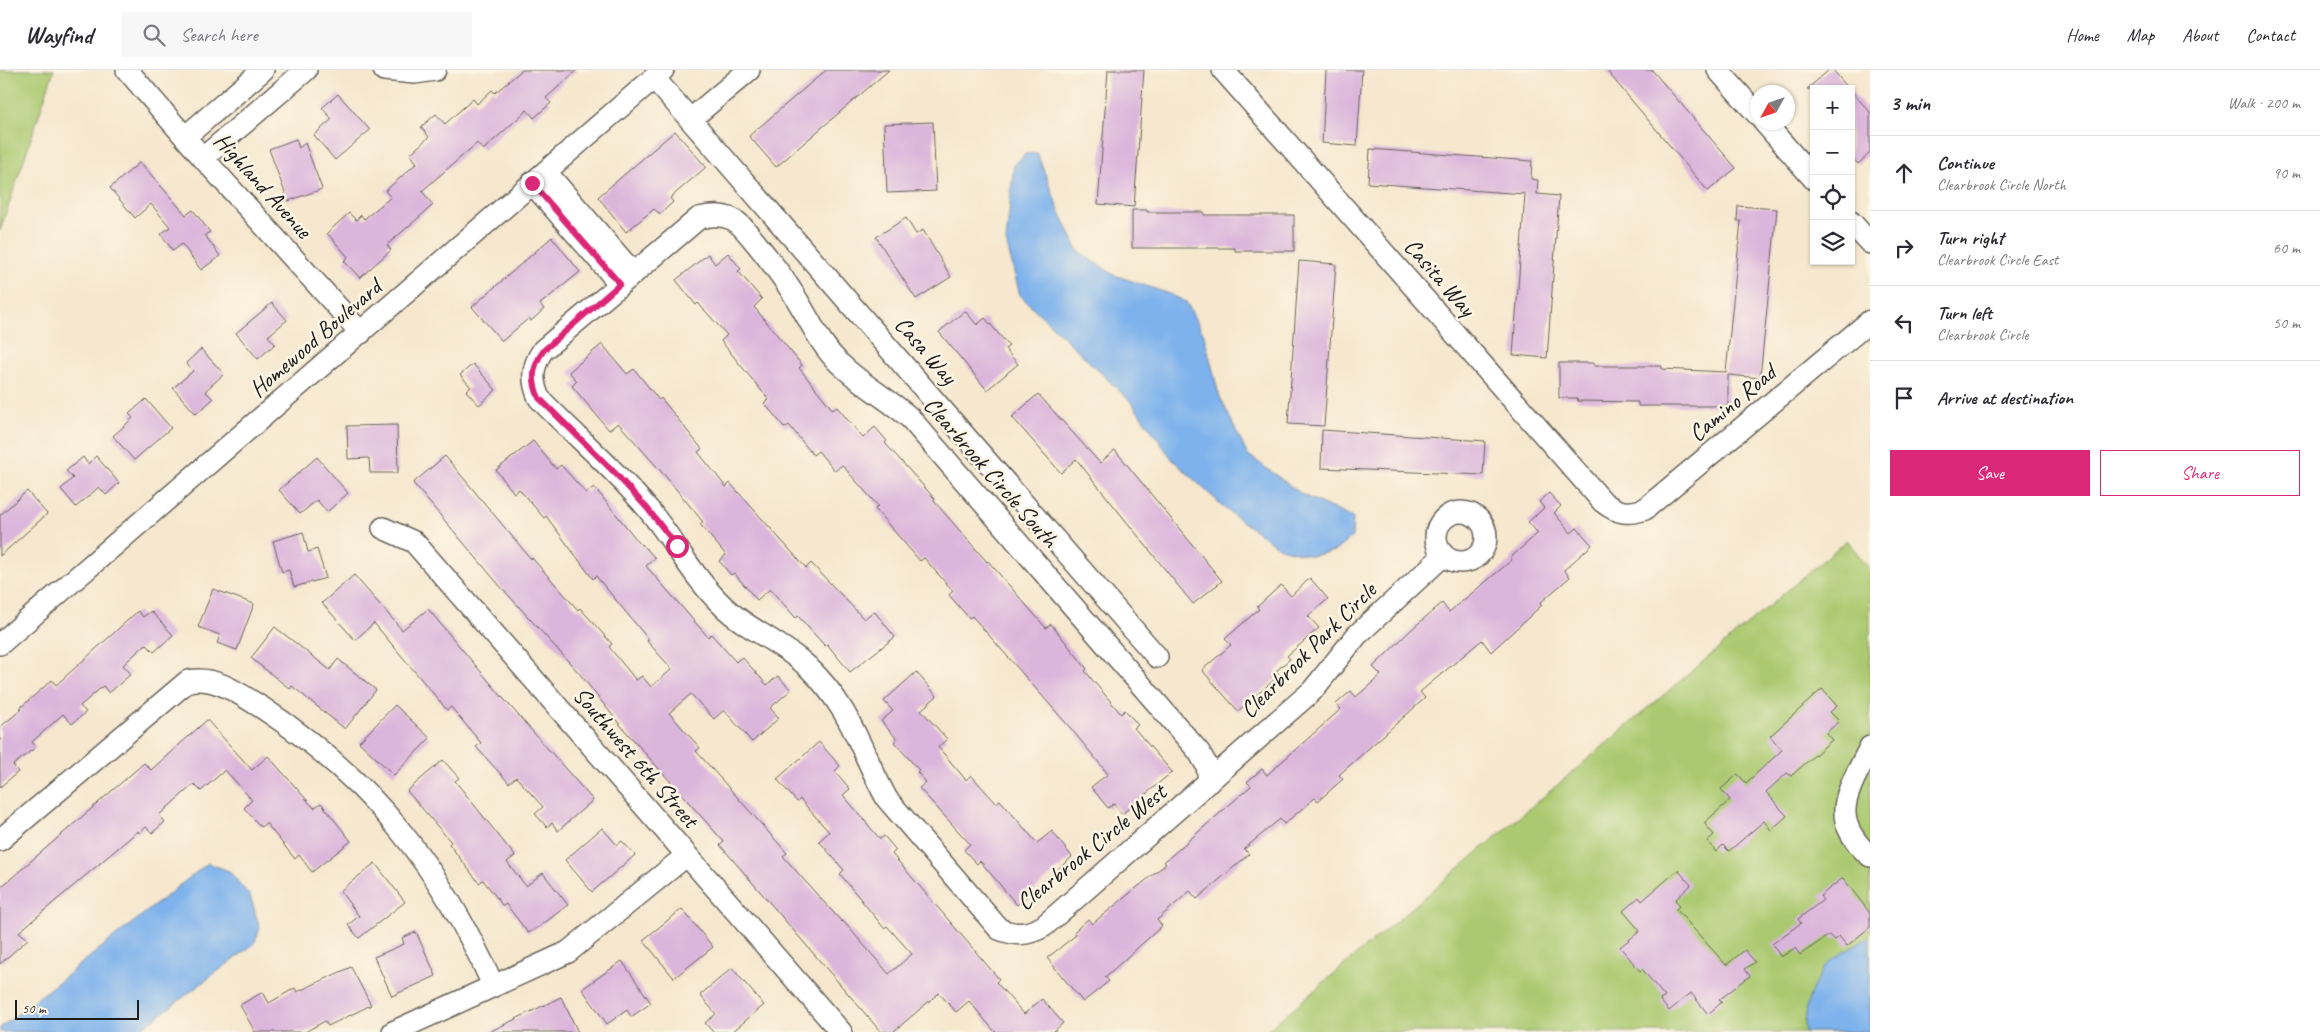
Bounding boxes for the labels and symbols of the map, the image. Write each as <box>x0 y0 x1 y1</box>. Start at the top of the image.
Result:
north arrow <box>1750 85 1795 130</box>
street label: Highland Avenue <box>208 126 320 246</box>
route end <box>521 172 544 195</box>
street label: Casita Way <box>1398 232 1483 324</box>
street label: Homewood Boulevard <box>243 270 390 403</box>
street label: Casa Way <box>888 310 965 392</box>
street label: Camino Road <box>1682 355 1785 448</box>
street label: Clearbrook Circle South <box>917 390 1066 555</box>
route start <box>666 535 689 558</box>
street label: Clearbrook Park Circle <box>1234 574 1384 724</box>
street label: Southwest 6th Street <box>567 680 707 835</box>
street label: Clearbrook Circle West <box>1010 776 1174 917</box>
scale bar <box>15 997 139 1020</box>

